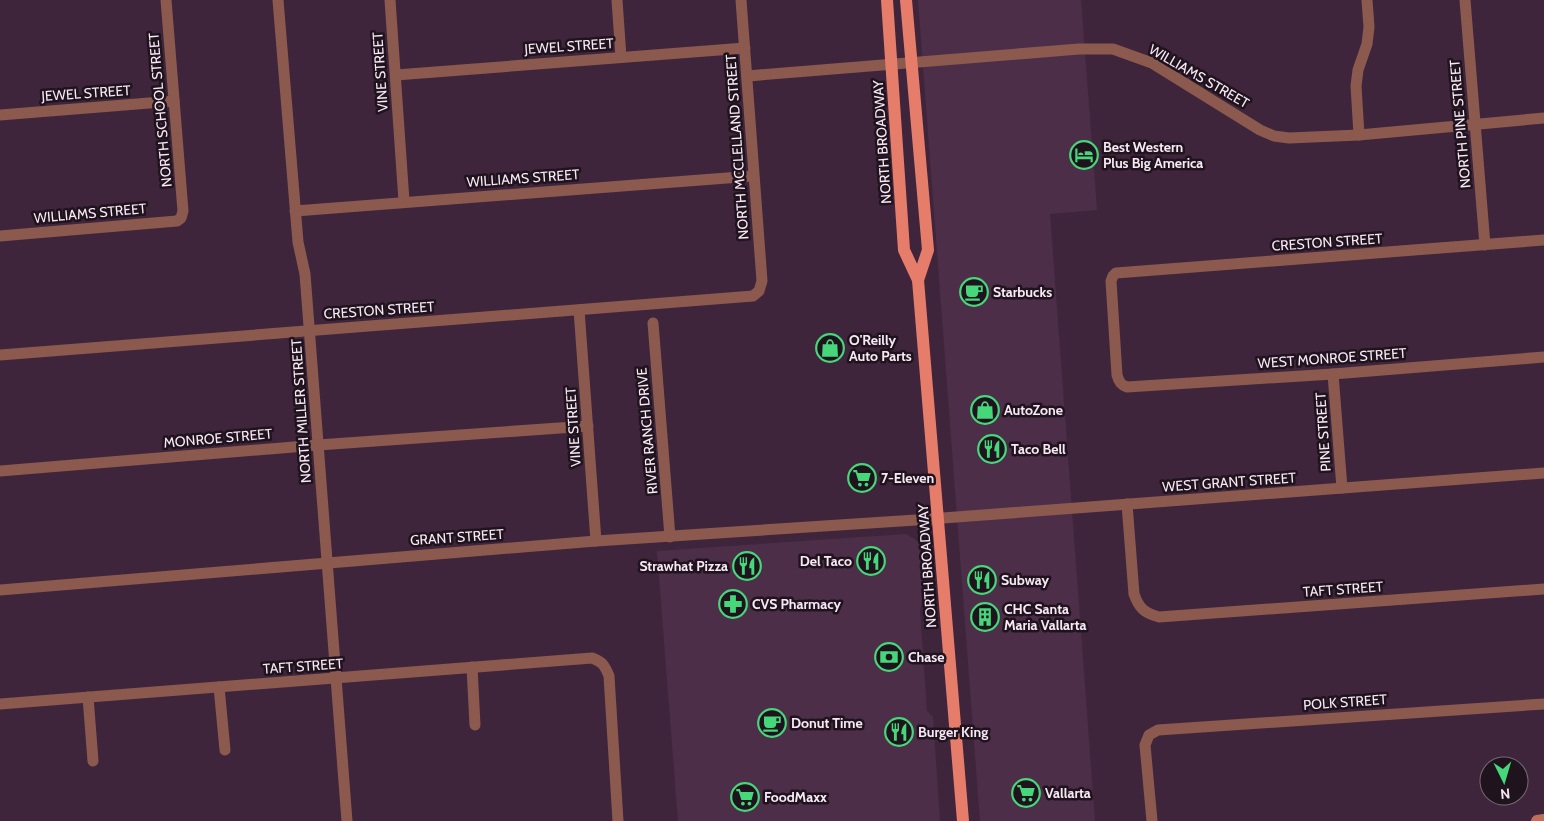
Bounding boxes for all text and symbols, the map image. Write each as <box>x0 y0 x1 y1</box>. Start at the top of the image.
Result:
street label: VINE STREET <box>368 31 392 112</box>
street label: NORTH SCHOOL STREET <box>144 32 176 188</box>
street label: JEWEL STREET <box>523 34 615 58</box>
street label: WILLIAMS STREET <box>1146 40 1253 112</box>
street label: NORTH MCCLELLAND STREET <box>722 53 752 240</box>
street label: NORTH PINE STREET <box>1445 59 1475 189</box>
street label: NORTH BROADWAY <box>869 79 895 204</box>
street label: JEWEL STREET <box>40 81 132 105</box>
place label: Best Western Plus Big America <box>1103 138 1203 172</box>
hotel icon: Best Western Plus Big America <box>1069 140 1099 170</box>
street label: WILLIAMS STREET <box>466 165 580 191</box>
street label: WILLIAMS STREET <box>33 199 147 227</box>
street label: CRESTON STREET <box>1271 229 1384 255</box>
cafe icon: Starbucks <box>959 277 989 307</box>
place label: Starbucks <box>993 283 1052 301</box>
street label: CRESTON STREET <box>323 297 436 323</box>
place label: O'Reilly Auto Parts <box>849 331 912 365</box>
shop icon: O'Reilly Auto Parts <box>815 333 845 363</box>
street label: NORTH MILLER STREET <box>287 338 315 484</box>
street label: WEST MONROE STREET <box>1257 344 1407 372</box>
street label: RIVER RANCH DRIVE <box>632 367 661 495</box>
street label: VINE STREET <box>561 386 585 467</box>
street label: PINE STREET <box>1311 391 1335 472</box>
shop icon: AutoZone <box>970 395 1000 425</box>
place label: AutoZone <box>1004 401 1063 419</box>
street label: MONROE STREET <box>163 424 274 452</box>
restaurant icon: Taco Bell <box>977 434 1007 464</box>
place label: Taco Bell <box>1011 440 1066 458</box>
supermarket icon: 7-Eleven <box>847 463 877 493</box>
street label: WEST GRANT STREET <box>1162 468 1297 496</box>
place label: 7-Eleven <box>881 469 934 487</box>
street label: NORTH BROADWAY <box>914 503 940 628</box>
street label: GRANT STREET <box>409 525 505 549</box>
restaurant icon: Del Taco <box>856 546 886 576</box>
restaurant icon: Strawhat Pizza <box>732 551 762 581</box>
place label: Del Taco <box>800 552 852 570</box>
place label: Strawhat Pizza <box>639 557 728 575</box>
restaurant icon: Subway <box>967 565 997 595</box>
place label: Subway <box>1001 571 1049 589</box>
street label: TAFT STREET <box>1302 577 1384 601</box>
pharmacy icon: CVS Pharmacy <box>718 589 748 619</box>
place label: CVS Pharmacy <box>752 595 842 613</box>
place label: CHC Santa Maria Vallarta <box>1004 600 1087 634</box>
building icon: CHC Santa Maria Vallarta <box>970 602 1000 632</box>
bank icon: Chase <box>874 642 904 672</box>
place label: Chase <box>908 648 944 666</box>
street label: TAFT STREET <box>262 654 344 678</box>
street label: POLK STREET <box>1303 690 1388 714</box>
cafe icon: Donut Time <box>757 708 787 738</box>
place label: Donut Time <box>791 714 863 732</box>
restaurant icon: Burger King <box>884 717 914 747</box>
place label: Burger King <box>918 723 988 741</box>
north arrow <box>1479 756 1529 806</box>
supermarket icon: Vallarta <box>1011 778 1041 808</box>
supermarket icon: FoodMaxx <box>730 782 760 812</box>
place label: Vallarta <box>1045 784 1091 802</box>
text: N <box>1499 785 1511 803</box>
place label: FoodMaxx <box>764 788 827 806</box>

